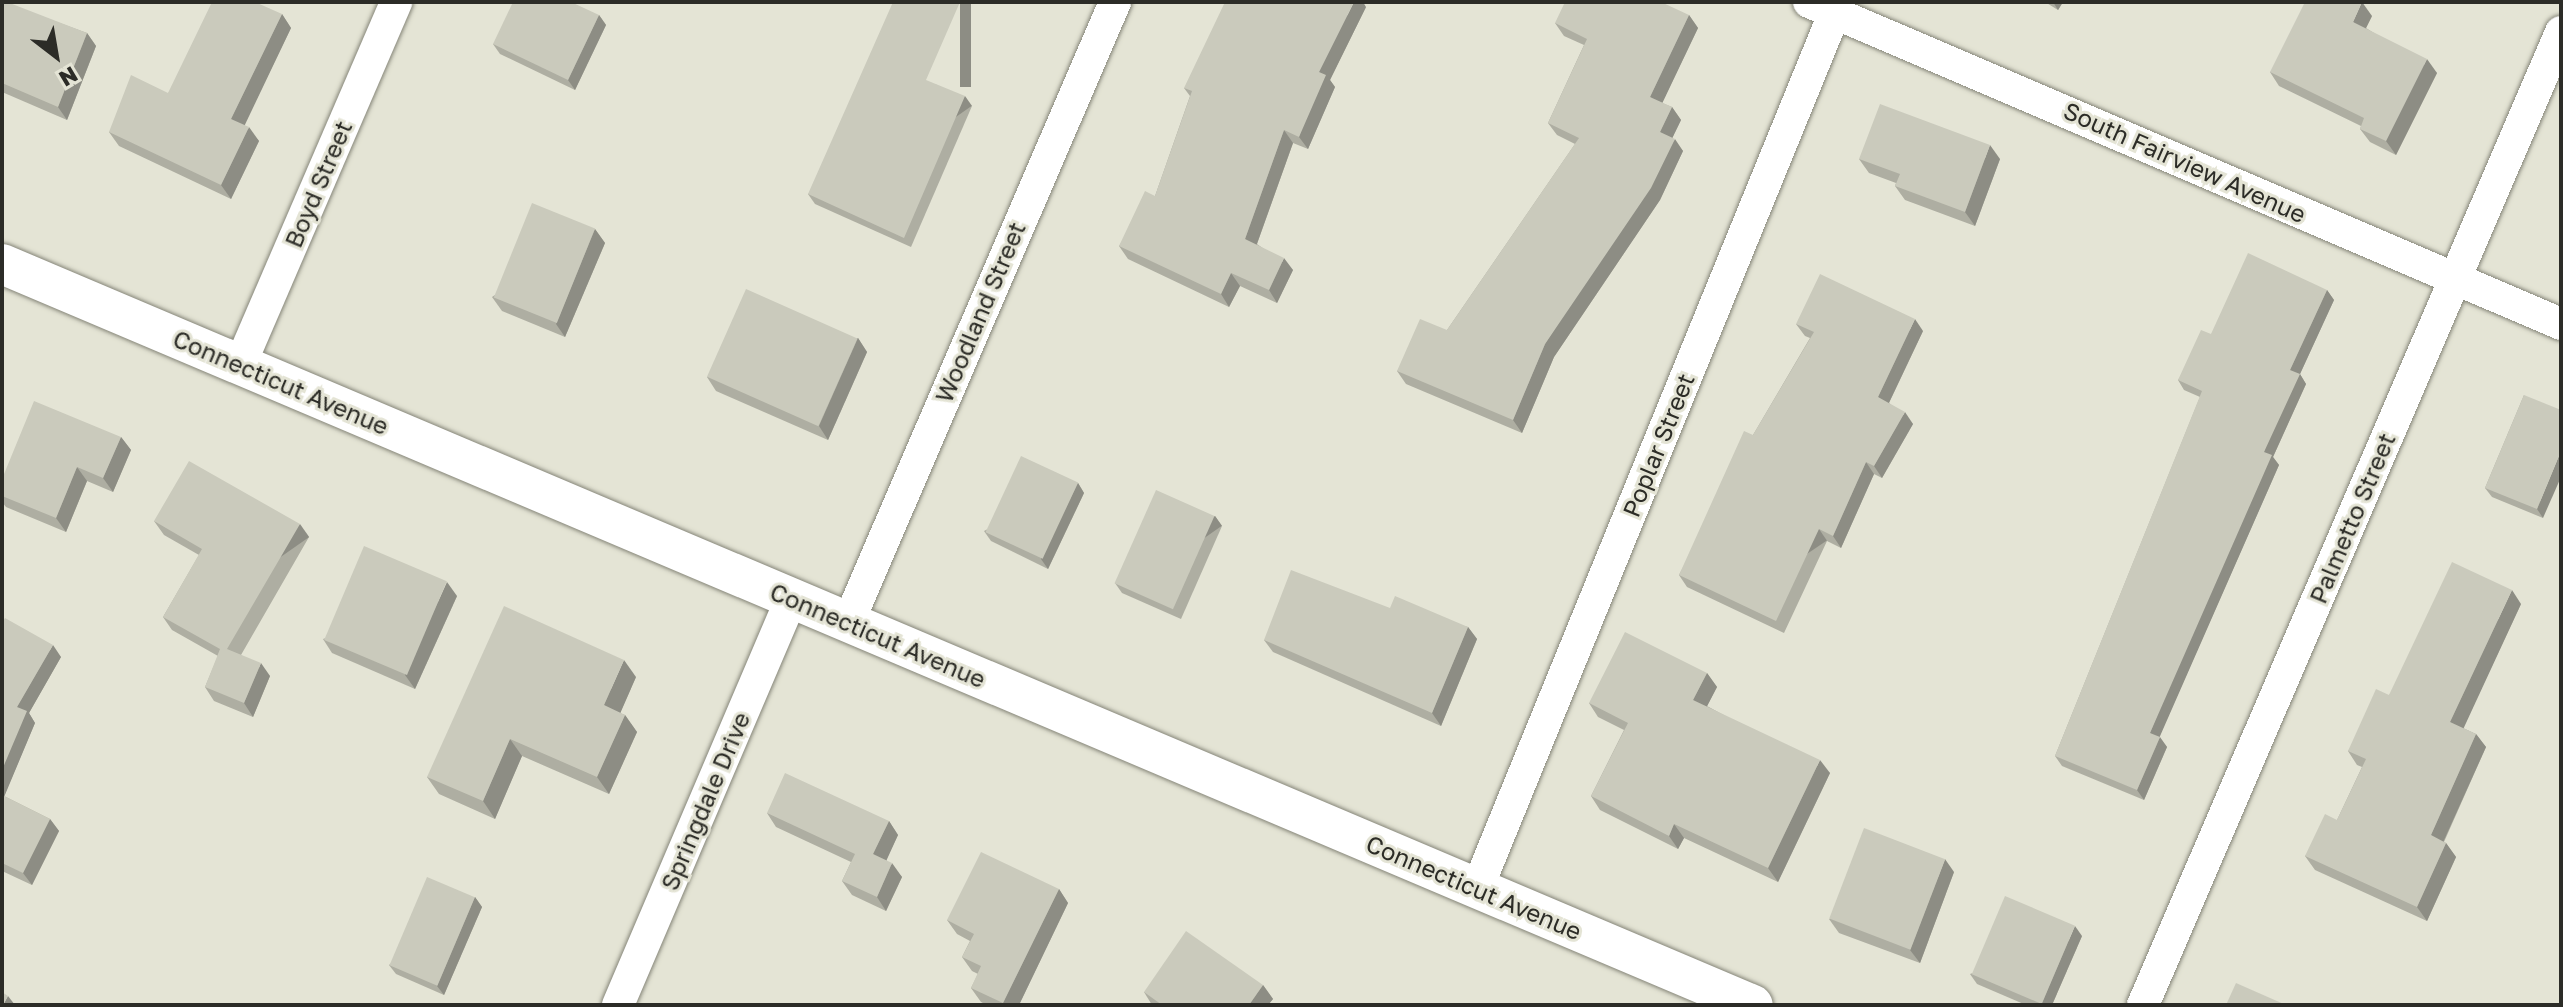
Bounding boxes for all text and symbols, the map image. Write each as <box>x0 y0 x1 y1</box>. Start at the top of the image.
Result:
north arrow <box>16 16 96 96</box>
text: N <box>55 61 83 93</box>
street label: South Fairview Avenue <box>2059 96 2311 228</box>
street label: Boyd Street <box>278 116 358 252</box>
street label: Woodland Street <box>929 217 1031 407</box>
street label: Connecticut Avenue <box>169 324 393 440</box>
street label: Poplar Street <box>1616 369 1700 521</box>
street label: Palmetto Street <box>2303 428 2401 608</box>
street label: Connecticut Avenue <box>766 577 990 693</box>
street label: Springdale Drive <box>655 708 755 894</box>
street label: Connecticut Avenue <box>1362 829 1586 945</box>

